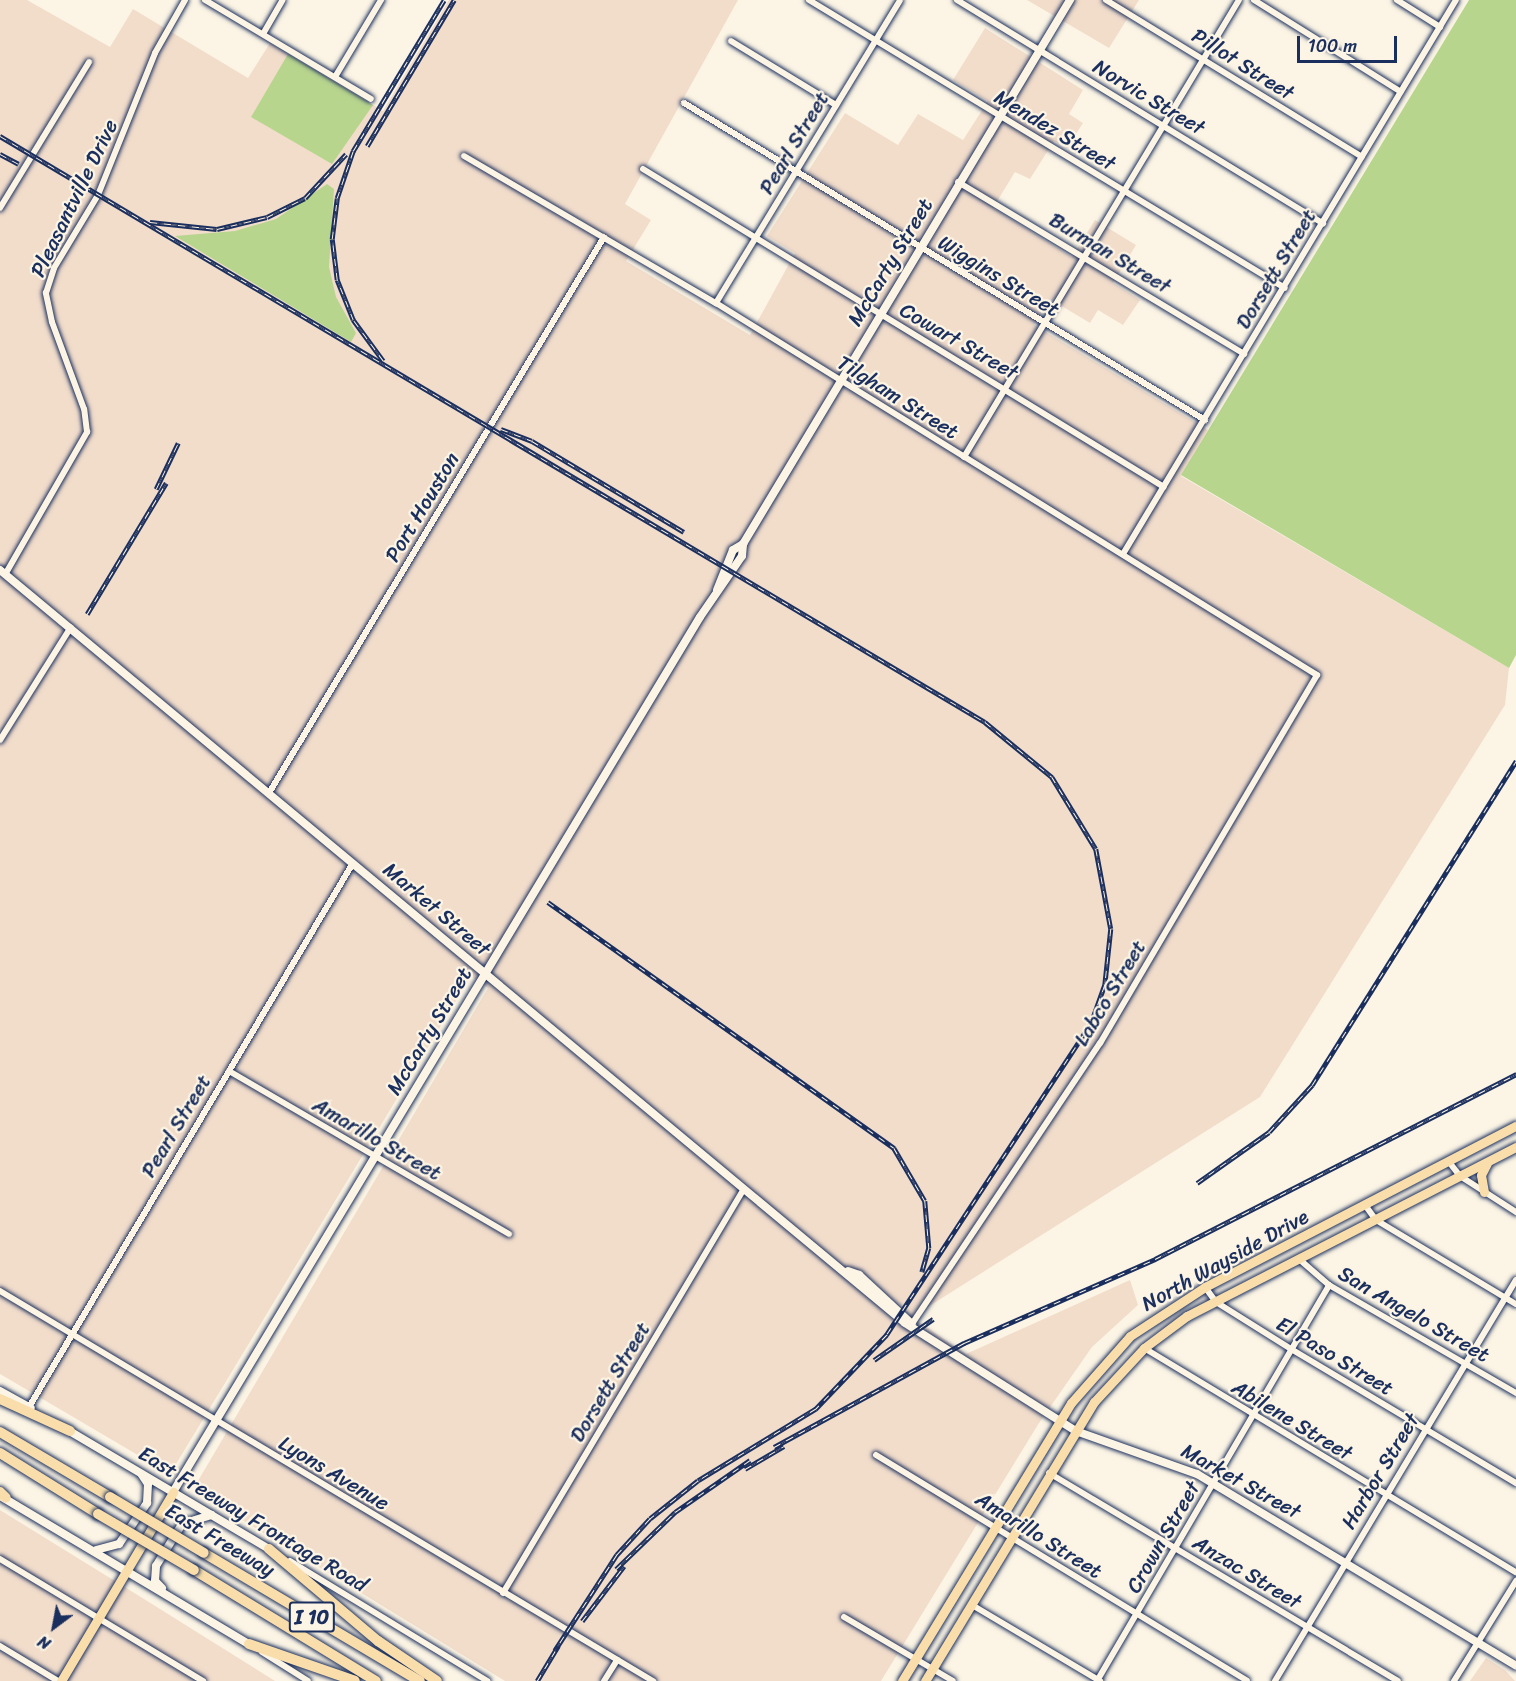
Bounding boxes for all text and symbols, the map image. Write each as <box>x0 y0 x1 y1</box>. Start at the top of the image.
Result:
street label: Pillot Street <box>1187 23 1299 105</box>
scale bar <box>1300 24 1400 62</box>
text: 100 m <box>1308 30 1357 62</box>
street label: Norvic Street <box>1088 54 1210 140</box>
street label: Mendez Street <box>990 84 1120 176</box>
street label: Pearl Street <box>754 87 834 199</box>
street label: Pleasantville Drive <box>25 115 123 281</box>
street label: McCarty Street <box>842 193 938 331</box>
street label: Dorsett Street <box>1230 204 1322 334</box>
street label: Burman Street <box>1045 207 1175 299</box>
street label: Wiggins Street <box>934 230 1064 322</box>
street label: Cowart Street <box>895 297 1023 385</box>
street label: Tilgham Street <box>833 350 963 444</box>
street label: Port Houston <box>379 447 465 567</box>
street label: Market Street <box>378 857 496 961</box>
street label: Labco Street <box>1068 935 1152 1051</box>
street label: McCarty Street <box>381 962 477 1100</box>
street label: Pearl Street <box>136 1070 216 1182</box>
street label: Amarillo Street <box>308 1092 446 1186</box>
street label: North Wayside Drive <box>1137 1204 1313 1316</box>
street label: San Angelo Street <box>1334 1261 1494 1367</box>
street label: El Paso Street <box>1271 1311 1399 1401</box>
street label: Dorsett Street <box>564 1317 656 1447</box>
street label: Abilene Street <box>1227 1374 1357 1466</box>
street label: Harbor Street <box>1335 1408 1425 1534</box>
street label: Lyons Avenue <box>274 1430 394 1516</box>
street label: Market Street <box>1177 1438 1305 1524</box>
street label: East Freeway Frontage Road <box>134 1441 372 1597</box>
street label: Crown Street <box>1121 1477 1205 1597</box>
street label: Amarillo Street <box>971 1486 1107 1584</box>
street label: East Freeway <box>160 1497 280 1583</box>
street label: Anzac Street <box>1188 1530 1306 1614</box>
north arrow <box>24 1597 84 1657</box>
road number: I 10 <box>288 1600 336 1634</box>
text: N <box>32 1627 57 1658</box>

